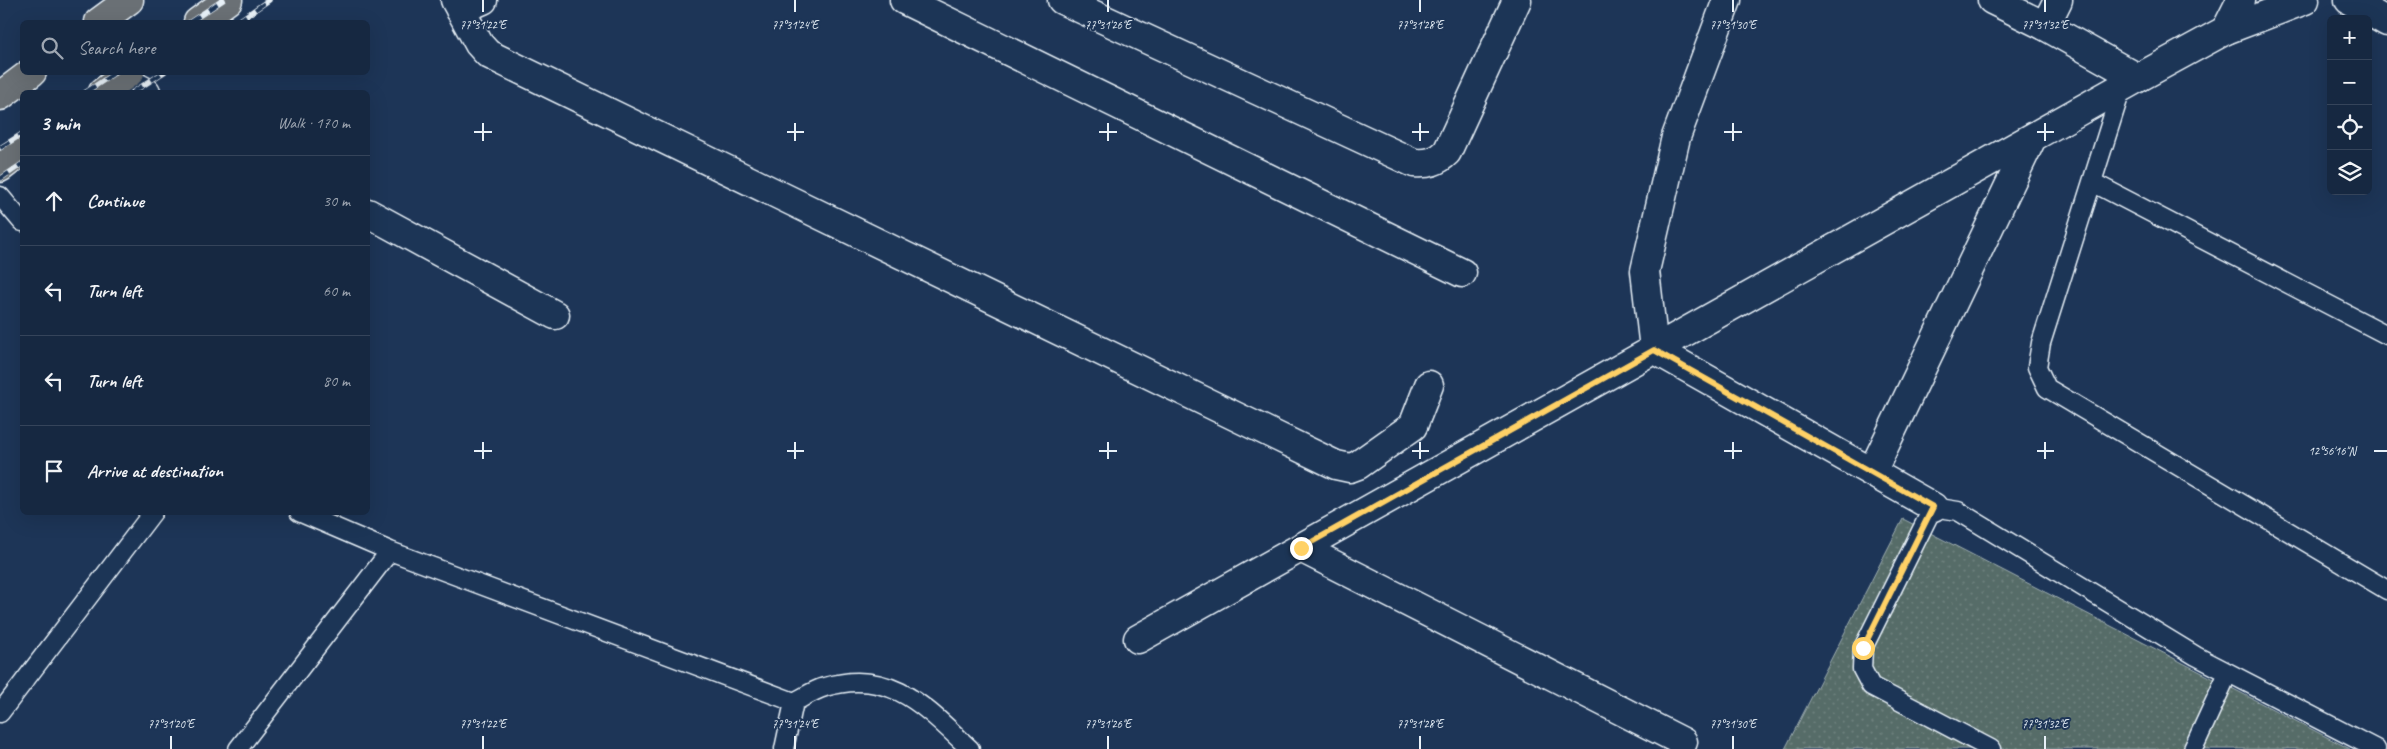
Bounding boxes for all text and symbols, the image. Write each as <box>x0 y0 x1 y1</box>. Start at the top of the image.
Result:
map controls <box>2327 15 2372 195</box>
button: + <box>2327 15 2372 60</box>
text: 77°31'22"E <box>460 17 508 33</box>
text: 77°31'24"E <box>772 17 820 33</box>
text: 77°31'26"E <box>1085 17 1133 33</box>
text: 77°31'28"E <box>1397 17 1445 33</box>
text: 77°31'30"E <box>1710 17 1758 33</box>
text: 77°31'32"E <box>2022 17 2070 33</box>
search box <box>20 20 370 75</box>
icon: search <box>38 34 66 62</box>
text: Search here <box>78 36 155 60</box>
button: − <box>2327 60 2372 105</box>
button: locate <box>2327 105 2372 150</box>
text: 3 min <box>40 110 80 136</box>
text: Walk · 170 m <box>278 113 350 133</box>
button: layers <box>2327 150 2372 195</box>
icon: ahead <box>40 187 68 215</box>
text: Continue <box>87 189 144 213</box>
text: 30 m <box>323 191 350 211</box>
icon: left <box>40 277 68 305</box>
text: Turn left <box>87 279 142 303</box>
text: 60 m <box>323 281 350 301</box>
icon: left <box>40 367 68 395</box>
text: Turn left <box>87 369 142 393</box>
text: 80 m <box>323 371 350 391</box>
text: 12°56'16"N <box>2308 443 2357 459</box>
icon: arrive <box>40 457 68 485</box>
text: Arrive at destination <box>87 459 223 483</box>
route end <box>1290 537 1313 560</box>
route start <box>1852 637 1875 660</box>
text: 77°31'20"E <box>148 716 196 732</box>
text: 77°31'22"E <box>460 716 508 732</box>
text: 77°31'24"E <box>772 716 820 732</box>
text: 77°31'26"E <box>1085 716 1133 732</box>
text: 77°31'28"E <box>1397 716 1445 732</box>
text: 77°31'30"E <box>1710 716 1758 732</box>
text: 77°31'32"E <box>2022 716 2070 732</box>

